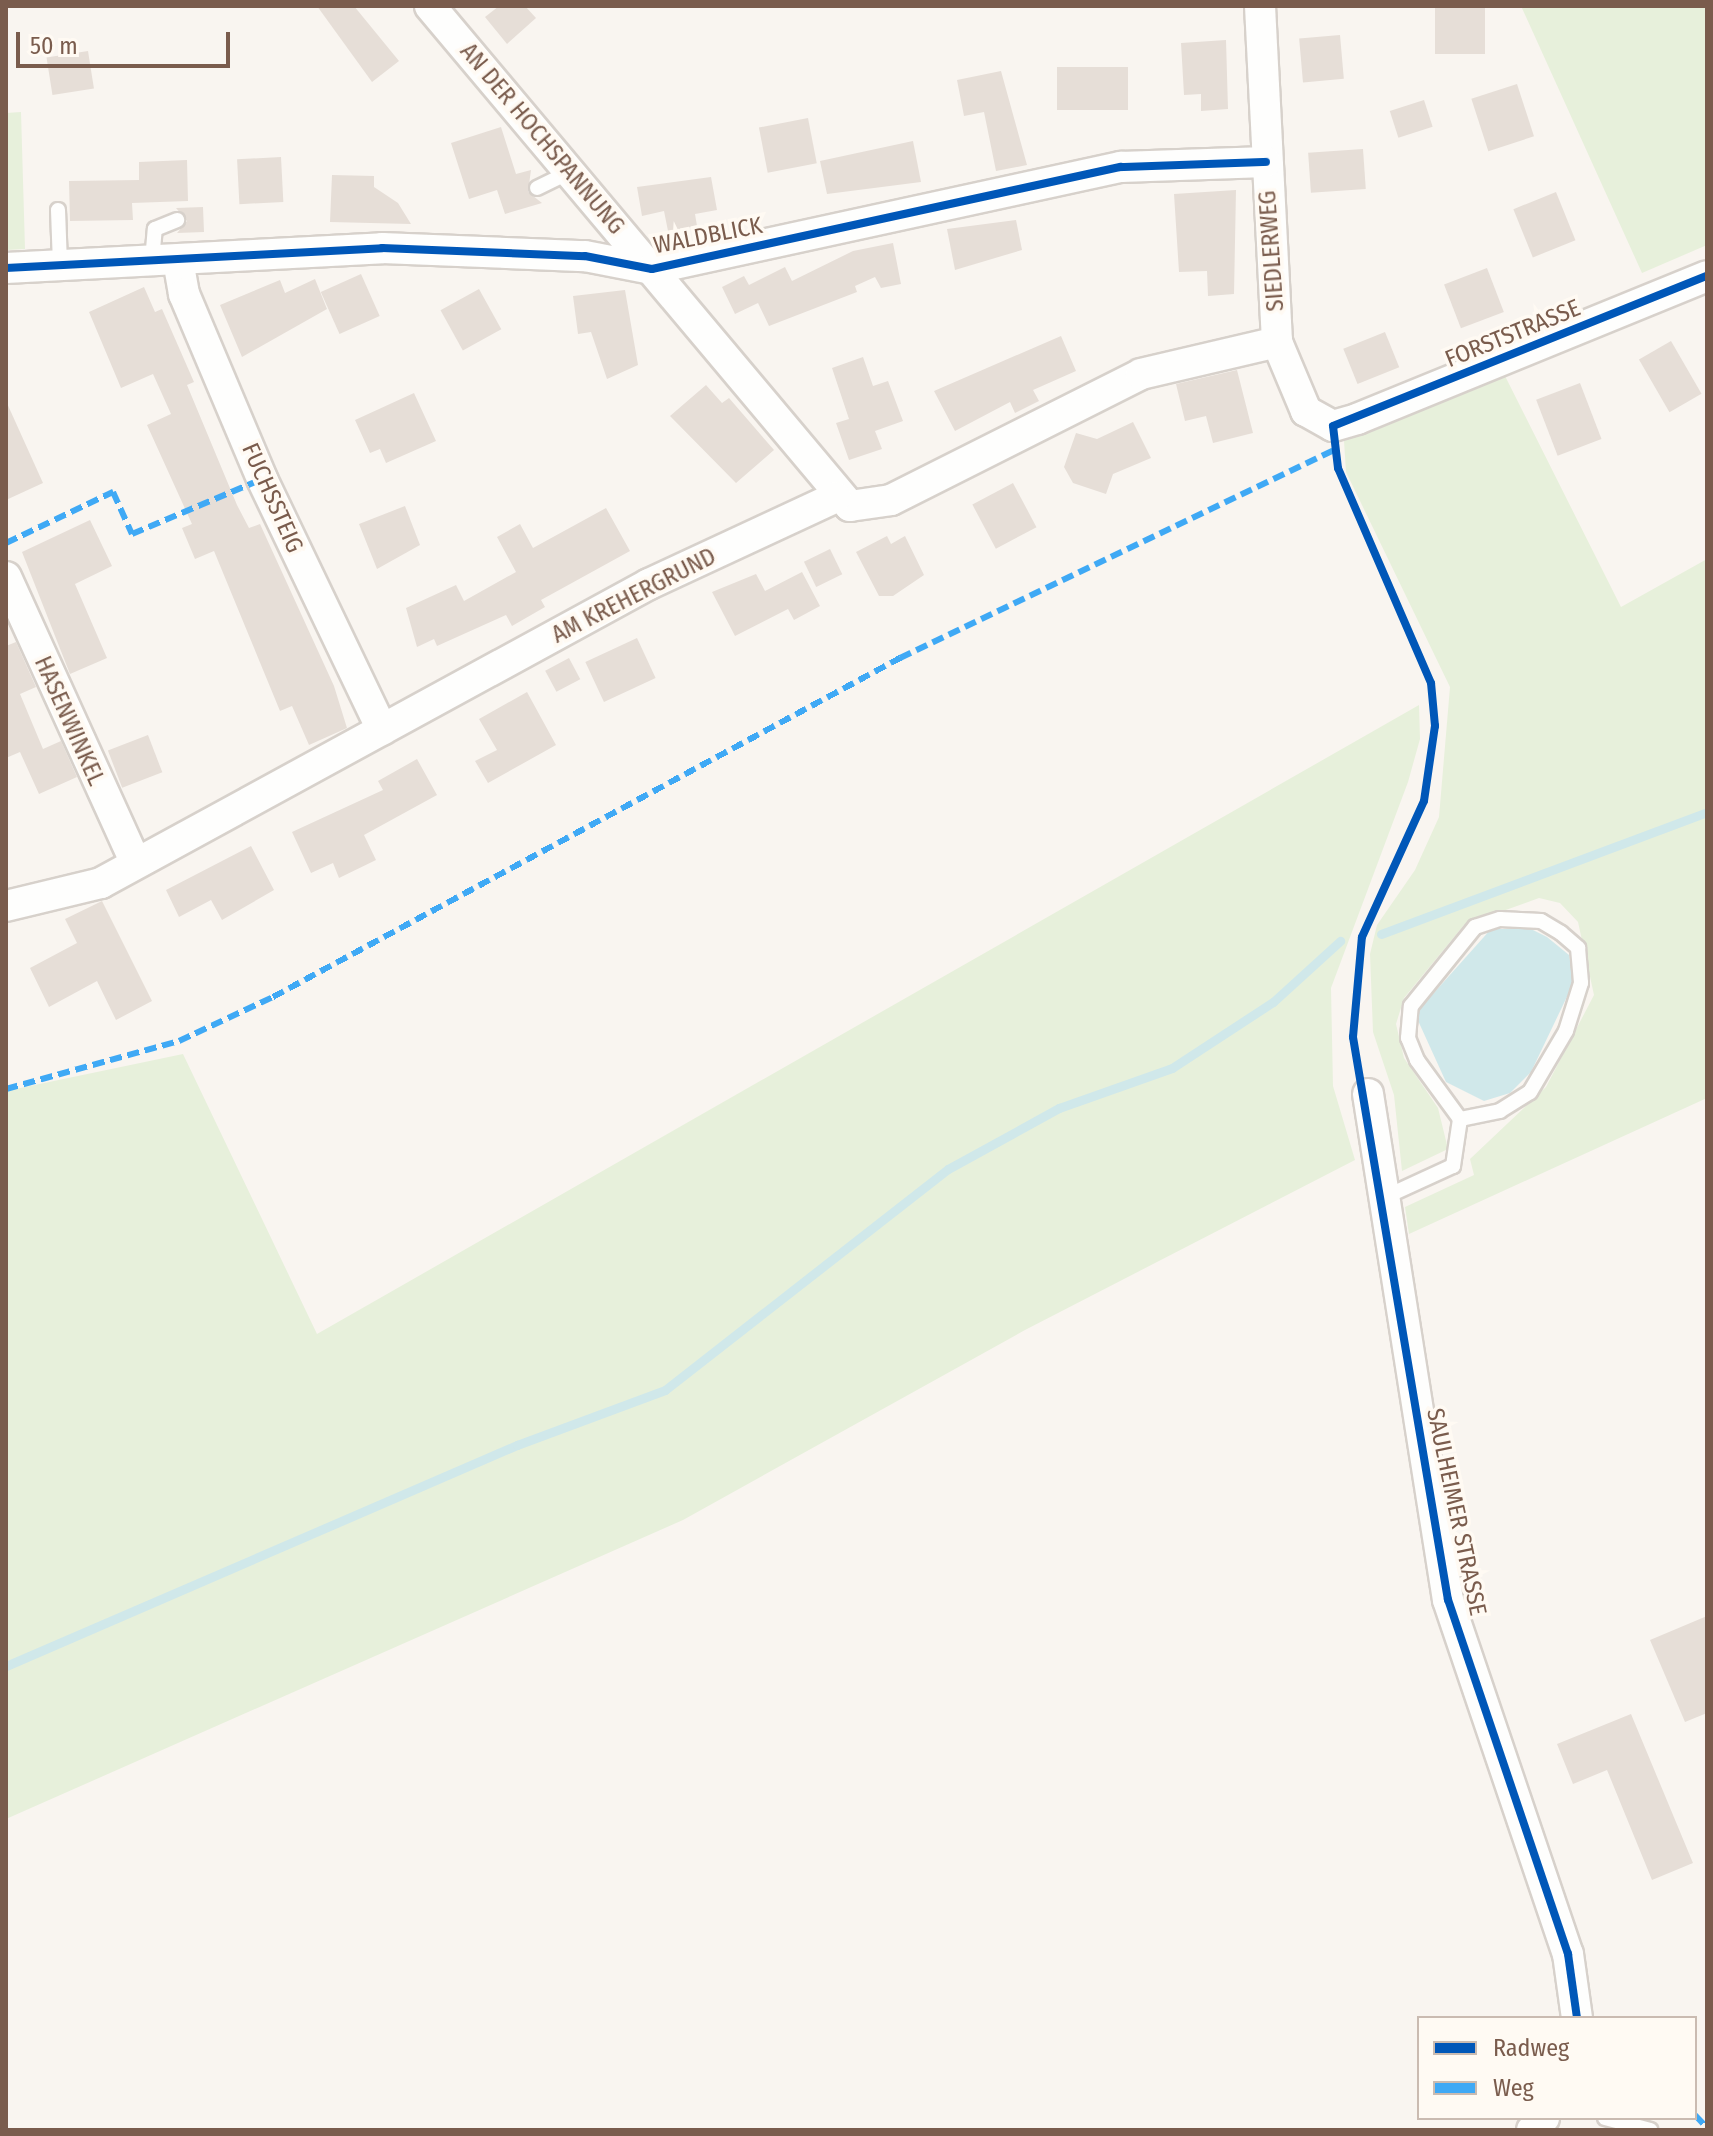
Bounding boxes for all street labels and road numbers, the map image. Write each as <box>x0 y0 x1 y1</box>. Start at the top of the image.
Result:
street label: AN DER HOCHSPANNUNG <box>454 38 630 240</box>
street label: SIEDLERWEG <box>1253 190 1291 312</box>
street label: WALDBLICK <box>651 211 765 261</box>
street label: FORSTSTRASSE <box>1441 294 1585 374</box>
street label: FUCHSSTEIG <box>235 439 309 557</box>
street label: AM KREHERGRUND <box>547 542 721 650</box>
street label: HASENWINKEL <box>28 652 110 790</box>
street label: SAULHEIMER STRASSE <box>1420 1406 1492 1618</box>

